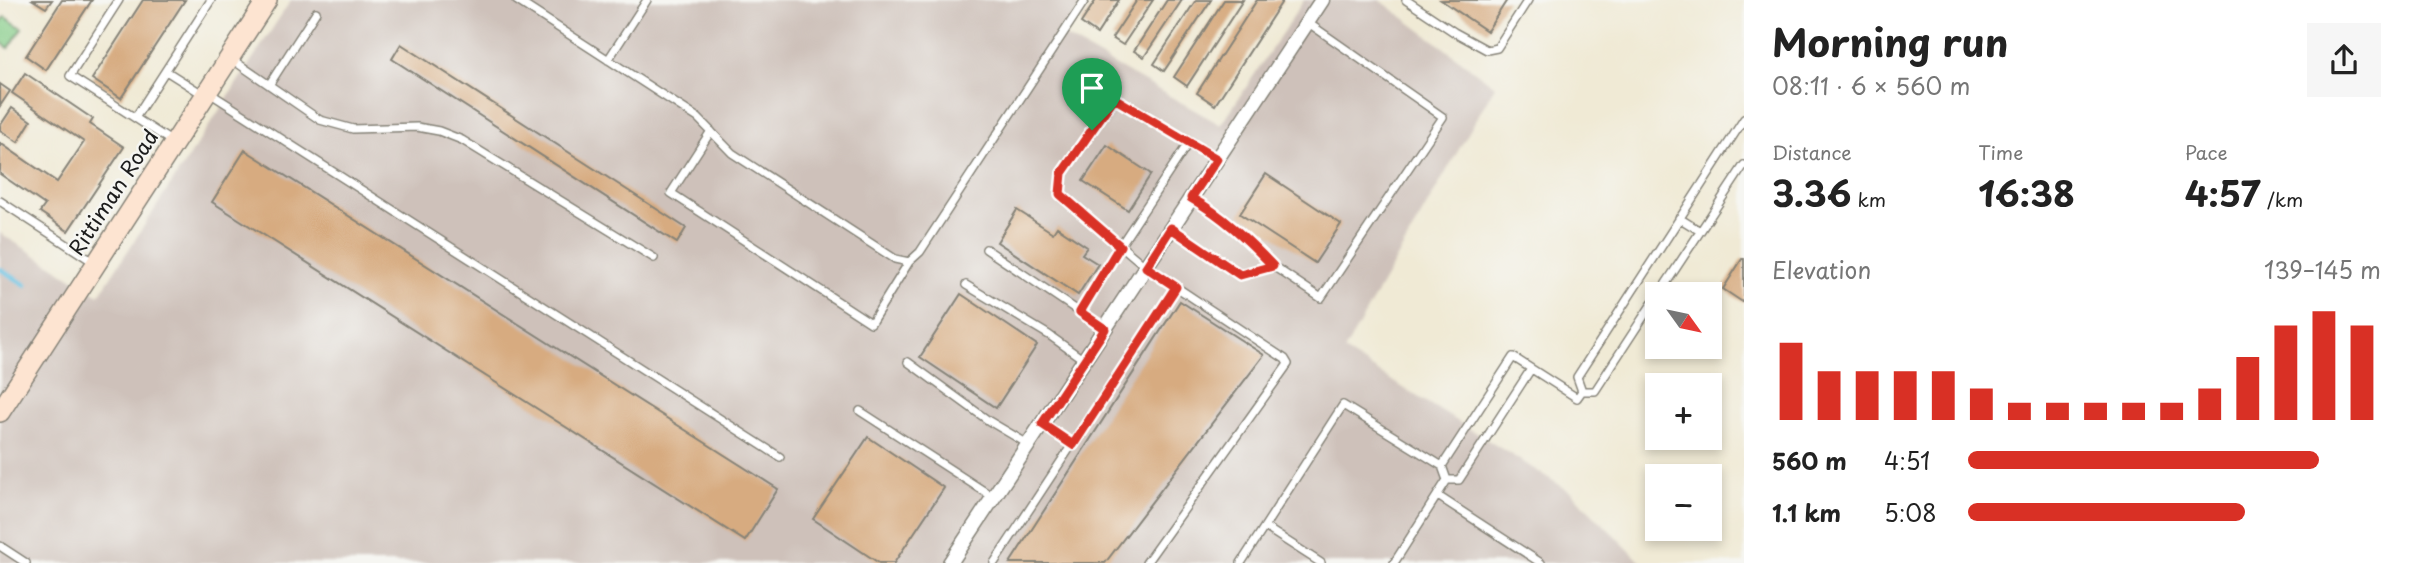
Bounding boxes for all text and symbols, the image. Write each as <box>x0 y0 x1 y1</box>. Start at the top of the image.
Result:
text: Morning run <box>1772 13 2008 70</box>
button: share <box>2307 23 2381 97</box>
pin <box>1062 58 1122 130</box>
text: 08:11 · 6 × 560 m <box>1772 68 1970 103</box>
icon: arrive <box>1073 69 1111 107</box>
street label: Rittiman Road <box>59 122 165 261</box>
text: Distance <box>1772 138 1852 166</box>
text: Time <box>1978 138 2023 166</box>
text: Pace <box>2185 138 2228 166</box>
text: 3.36 <box>1772 166 1851 219</box>
text: 16:38 <box>1978 166 2075 219</box>
text: 4:57 <box>2185 166 2261 219</box>
text: km <box>1851 185 1886 213</box>
text: /km <box>2261 185 2303 213</box>
text: Elevation <box>1772 252 1871 287</box>
text: 139–145 m <box>2264 252 2381 287</box>
north arrow <box>1645 282 1722 359</box>
map controls <box>1645 282 1722 541</box>
button: + <box>1645 373 1722 450</box>
text: 560 m <box>1772 443 1847 478</box>
text: 4:51 <box>1884 443 1930 478</box>
button: − <box>1645 464 1722 541</box>
text: 1.1 km <box>1772 495 1841 530</box>
text: 5:08 <box>1884 495 1937 530</box>

